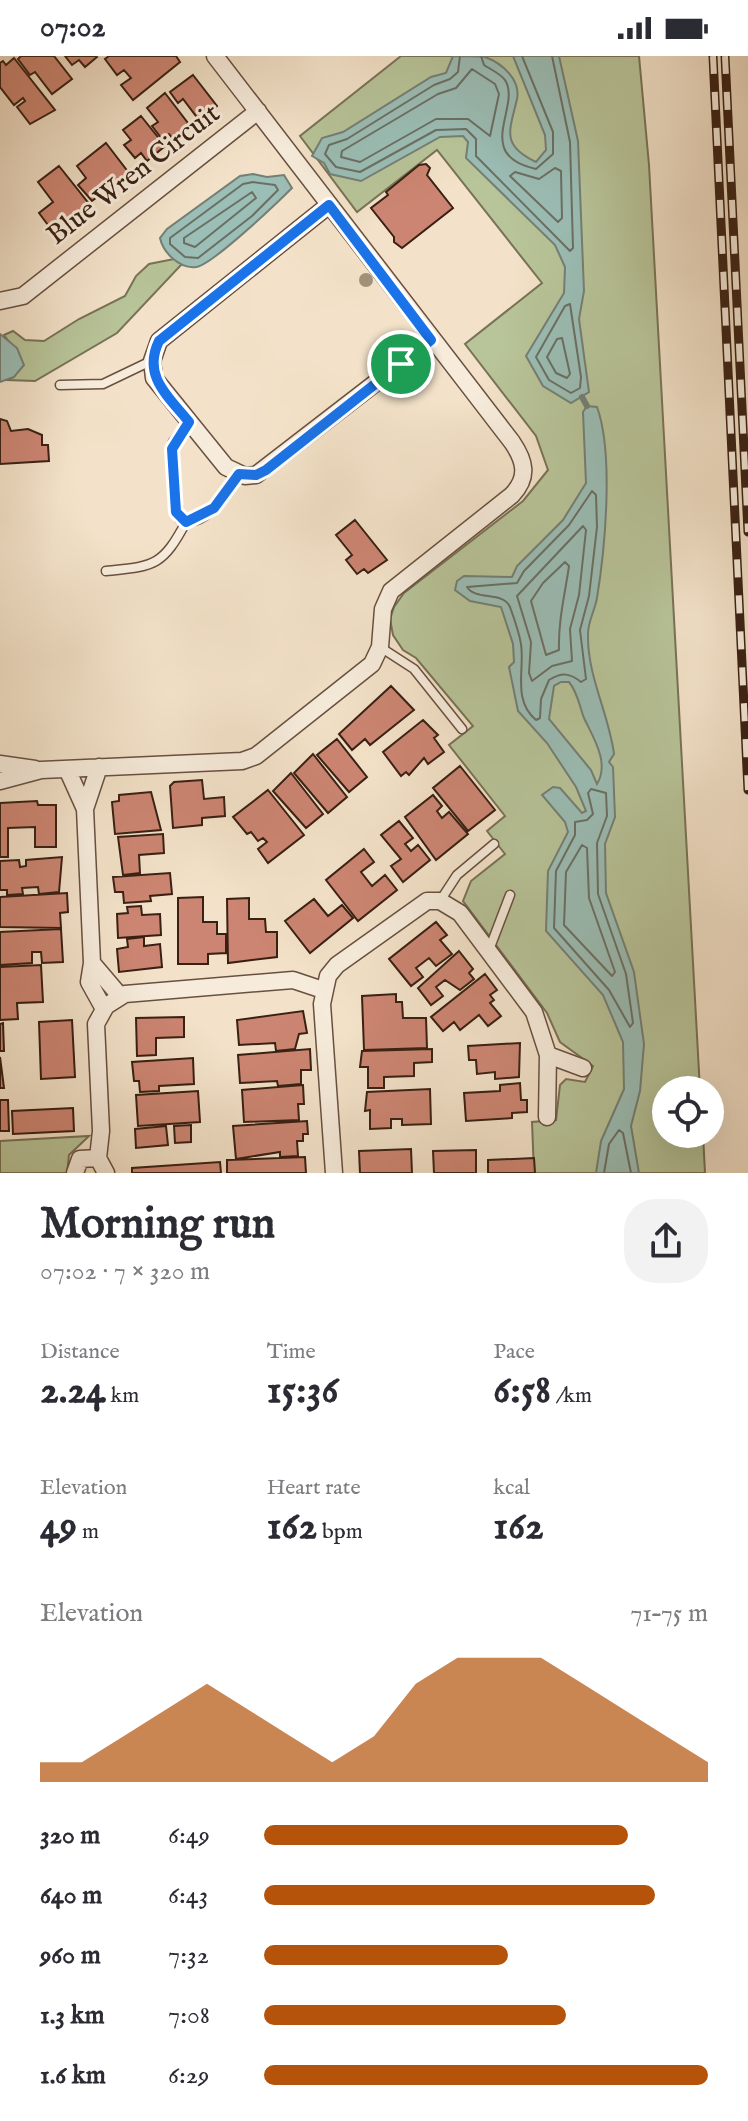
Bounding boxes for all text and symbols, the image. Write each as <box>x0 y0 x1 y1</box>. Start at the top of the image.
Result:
text: 07:02 <box>40 9 106 47</box>
street label: Blue Wren Circuit <box>40 96 228 253</box>
pin <box>367 330 435 398</box>
icon: arrive <box>379 342 423 386</box>
map controls <box>652 1076 724 1148</box>
button: locate <box>652 1076 724 1148</box>
text: Morning run <box>40 1197 275 1253</box>
button: share <box>624 1199 708 1283</box>
text: 07:02 · 7 × 320 m <box>40 1255 210 1288</box>
text: Distance <box>40 1338 120 1366</box>
text: Time <box>267 1338 316 1366</box>
text: Pace <box>493 1338 535 1366</box>
text: 2.24 <box>40 1366 106 1417</box>
text: 15:36 <box>267 1366 338 1417</box>
text: 6:58 <box>493 1366 551 1417</box>
text: km <box>106 1382 139 1410</box>
text: /km <box>551 1382 592 1410</box>
text: Elevation <box>40 1474 127 1502</box>
text: Heart rate <box>267 1474 361 1502</box>
text: kcal <box>493 1474 530 1502</box>
text: 49 <box>40 1502 77 1553</box>
text: 162 <box>267 1502 317 1553</box>
text: 162 <box>493 1502 544 1553</box>
text: m <box>77 1518 99 1546</box>
text: bpm <box>317 1518 363 1546</box>
text: Elevation <box>40 1597 143 1630</box>
text: 71–75 m <box>630 1597 708 1630</box>
text: 320 m <box>40 1819 100 1852</box>
text: 6:49 <box>168 1819 210 1852</box>
text: 640 m <box>40 1879 102 1912</box>
text: 6:43 <box>168 1879 208 1912</box>
text: 960 m <box>40 1939 101 1972</box>
text: 7:32 <box>168 1939 209 1972</box>
text: 1.3 km <box>40 1999 105 2032</box>
text: 7:08 <box>168 1999 210 2032</box>
text: 1.6 km <box>40 2059 106 2092</box>
text: 6:29 <box>168 2059 209 2092</box>

